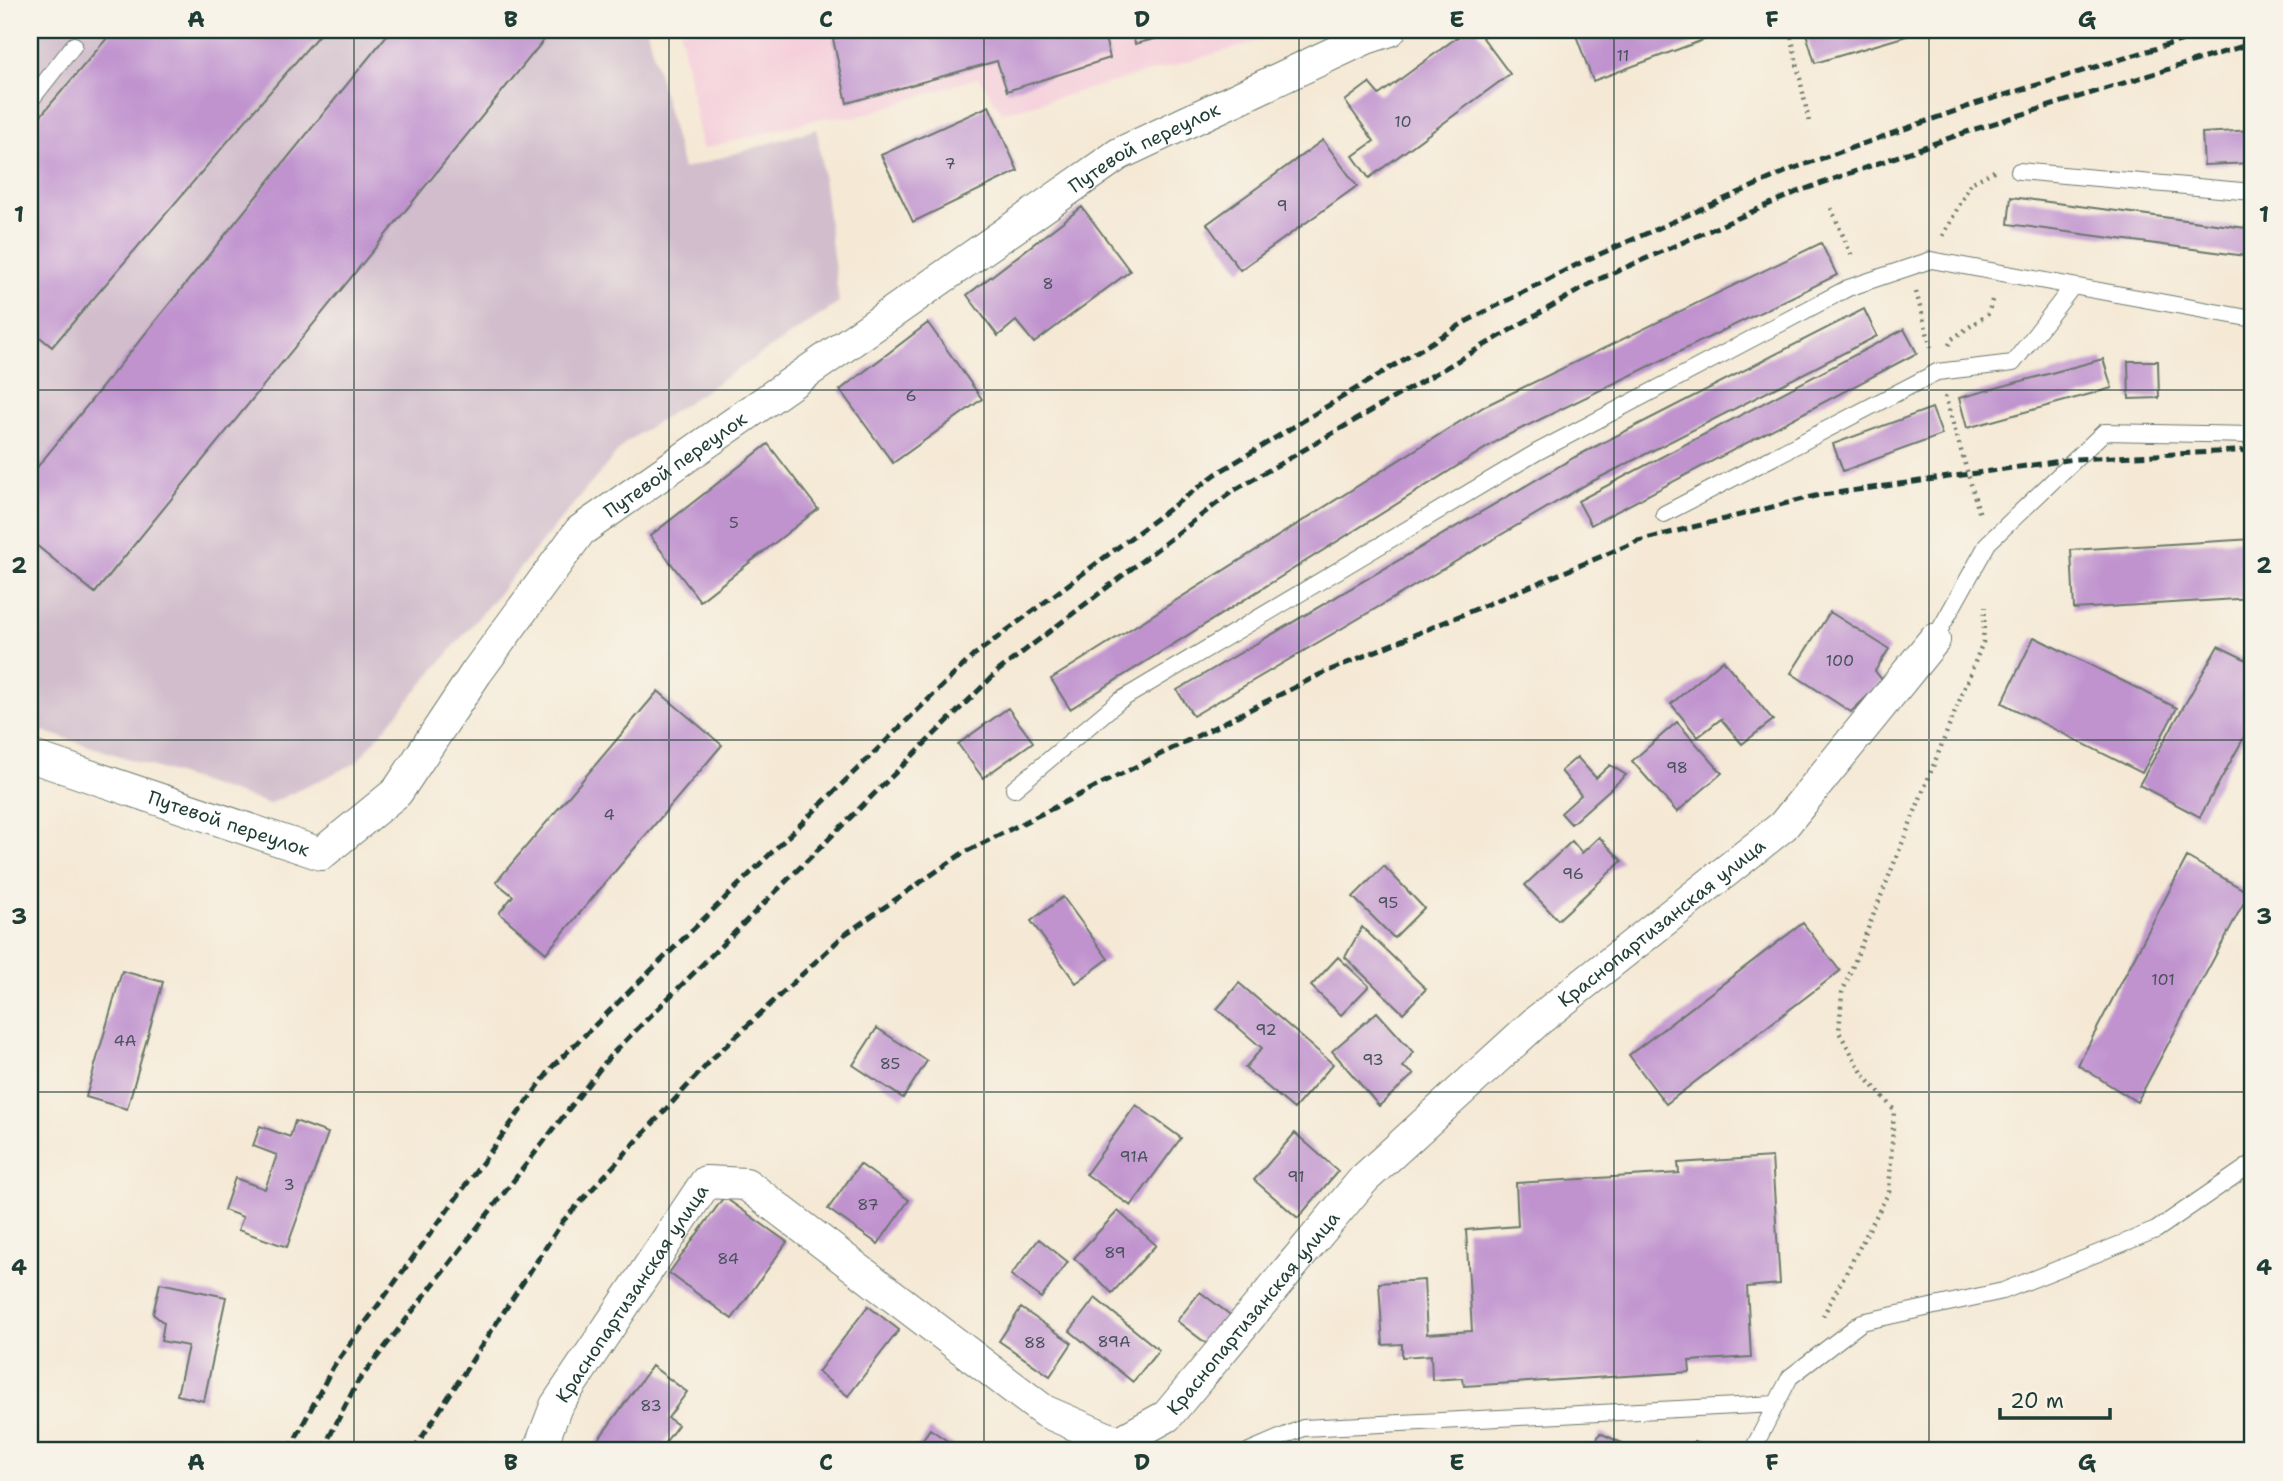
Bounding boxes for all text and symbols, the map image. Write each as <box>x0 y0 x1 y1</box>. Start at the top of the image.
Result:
text: A <box>187 4 205 34</box>
text: B <box>504 4 518 34</box>
text: C <box>819 4 833 34</box>
text: D <box>1134 4 1150 34</box>
text: E <box>1449 4 1465 34</box>
text: F <box>1765 4 1779 34</box>
text: G <box>2078 4 2097 34</box>
house number: 11 <box>1617 45 1629 66</box>
street label: Путевой переулок <box>1064 97 1224 199</box>
house number: 10 <box>1394 111 1412 132</box>
house number: 7 <box>944 153 956 174</box>
house number: 9 <box>1276 195 1288 216</box>
text: 1 <box>14 199 24 229</box>
text: 1 <box>2259 199 2269 229</box>
house number: 8 <box>1042 273 1054 294</box>
house number: 6 <box>905 385 917 406</box>
street label: Путевой переулок <box>599 406 752 524</box>
house number: 5 <box>729 512 739 533</box>
text: 2 <box>11 550 27 580</box>
text: 2 <box>2256 550 2272 580</box>
house number: 100 <box>1826 650 1854 671</box>
house number: 98 <box>1666 757 1688 778</box>
street label: Путевой переулок <box>145 785 313 862</box>
house number: 4 <box>603 804 615 825</box>
street label: Краснопартизанская улица <box>1553 833 1771 1013</box>
house number: 96 <box>1562 863 1584 884</box>
house number: 95 <box>1378 892 1398 913</box>
text: 3 <box>11 901 27 931</box>
text: 3 <box>2256 901 2272 931</box>
house number: 101 <box>2151 969 2175 990</box>
house number: 92 <box>1255 1019 1277 1040</box>
house number: 4А <box>114 1030 136 1051</box>
house number: 93 <box>1362 1049 1384 1070</box>
house number: 85 <box>880 1053 900 1074</box>
house number: 91А <box>1120 1146 1148 1167</box>
house number: 91 <box>1287 1166 1305 1187</box>
house number: 3 <box>283 1174 295 1195</box>
street label: Краснопартизанская улица <box>550 1179 714 1407</box>
house number: 87 <box>857 1194 879 1215</box>
street label: Краснопартизанская улица <box>1161 1206 1345 1420</box>
house number: 89 <box>1104 1242 1126 1263</box>
house number: 84 <box>717 1248 739 1269</box>
text: 4 <box>11 1252 27 1282</box>
text: 4 <box>2256 1252 2272 1282</box>
house number: 89А <box>1097 1331 1131 1352</box>
house number: 88 <box>1024 1332 1046 1353</box>
scale bar <box>2000 1376 2110 1420</box>
text: 20 m <box>2010 1387 2064 1415</box>
house number: 83 <box>640 1395 662 1416</box>
text: A <box>187 1447 205 1477</box>
text: B <box>504 1447 518 1477</box>
text: C <box>819 1447 833 1477</box>
text: D <box>1134 1447 1150 1477</box>
text: E <box>1449 1447 1465 1477</box>
text: F <box>1765 1447 1779 1477</box>
text: G <box>2078 1447 2097 1477</box>

